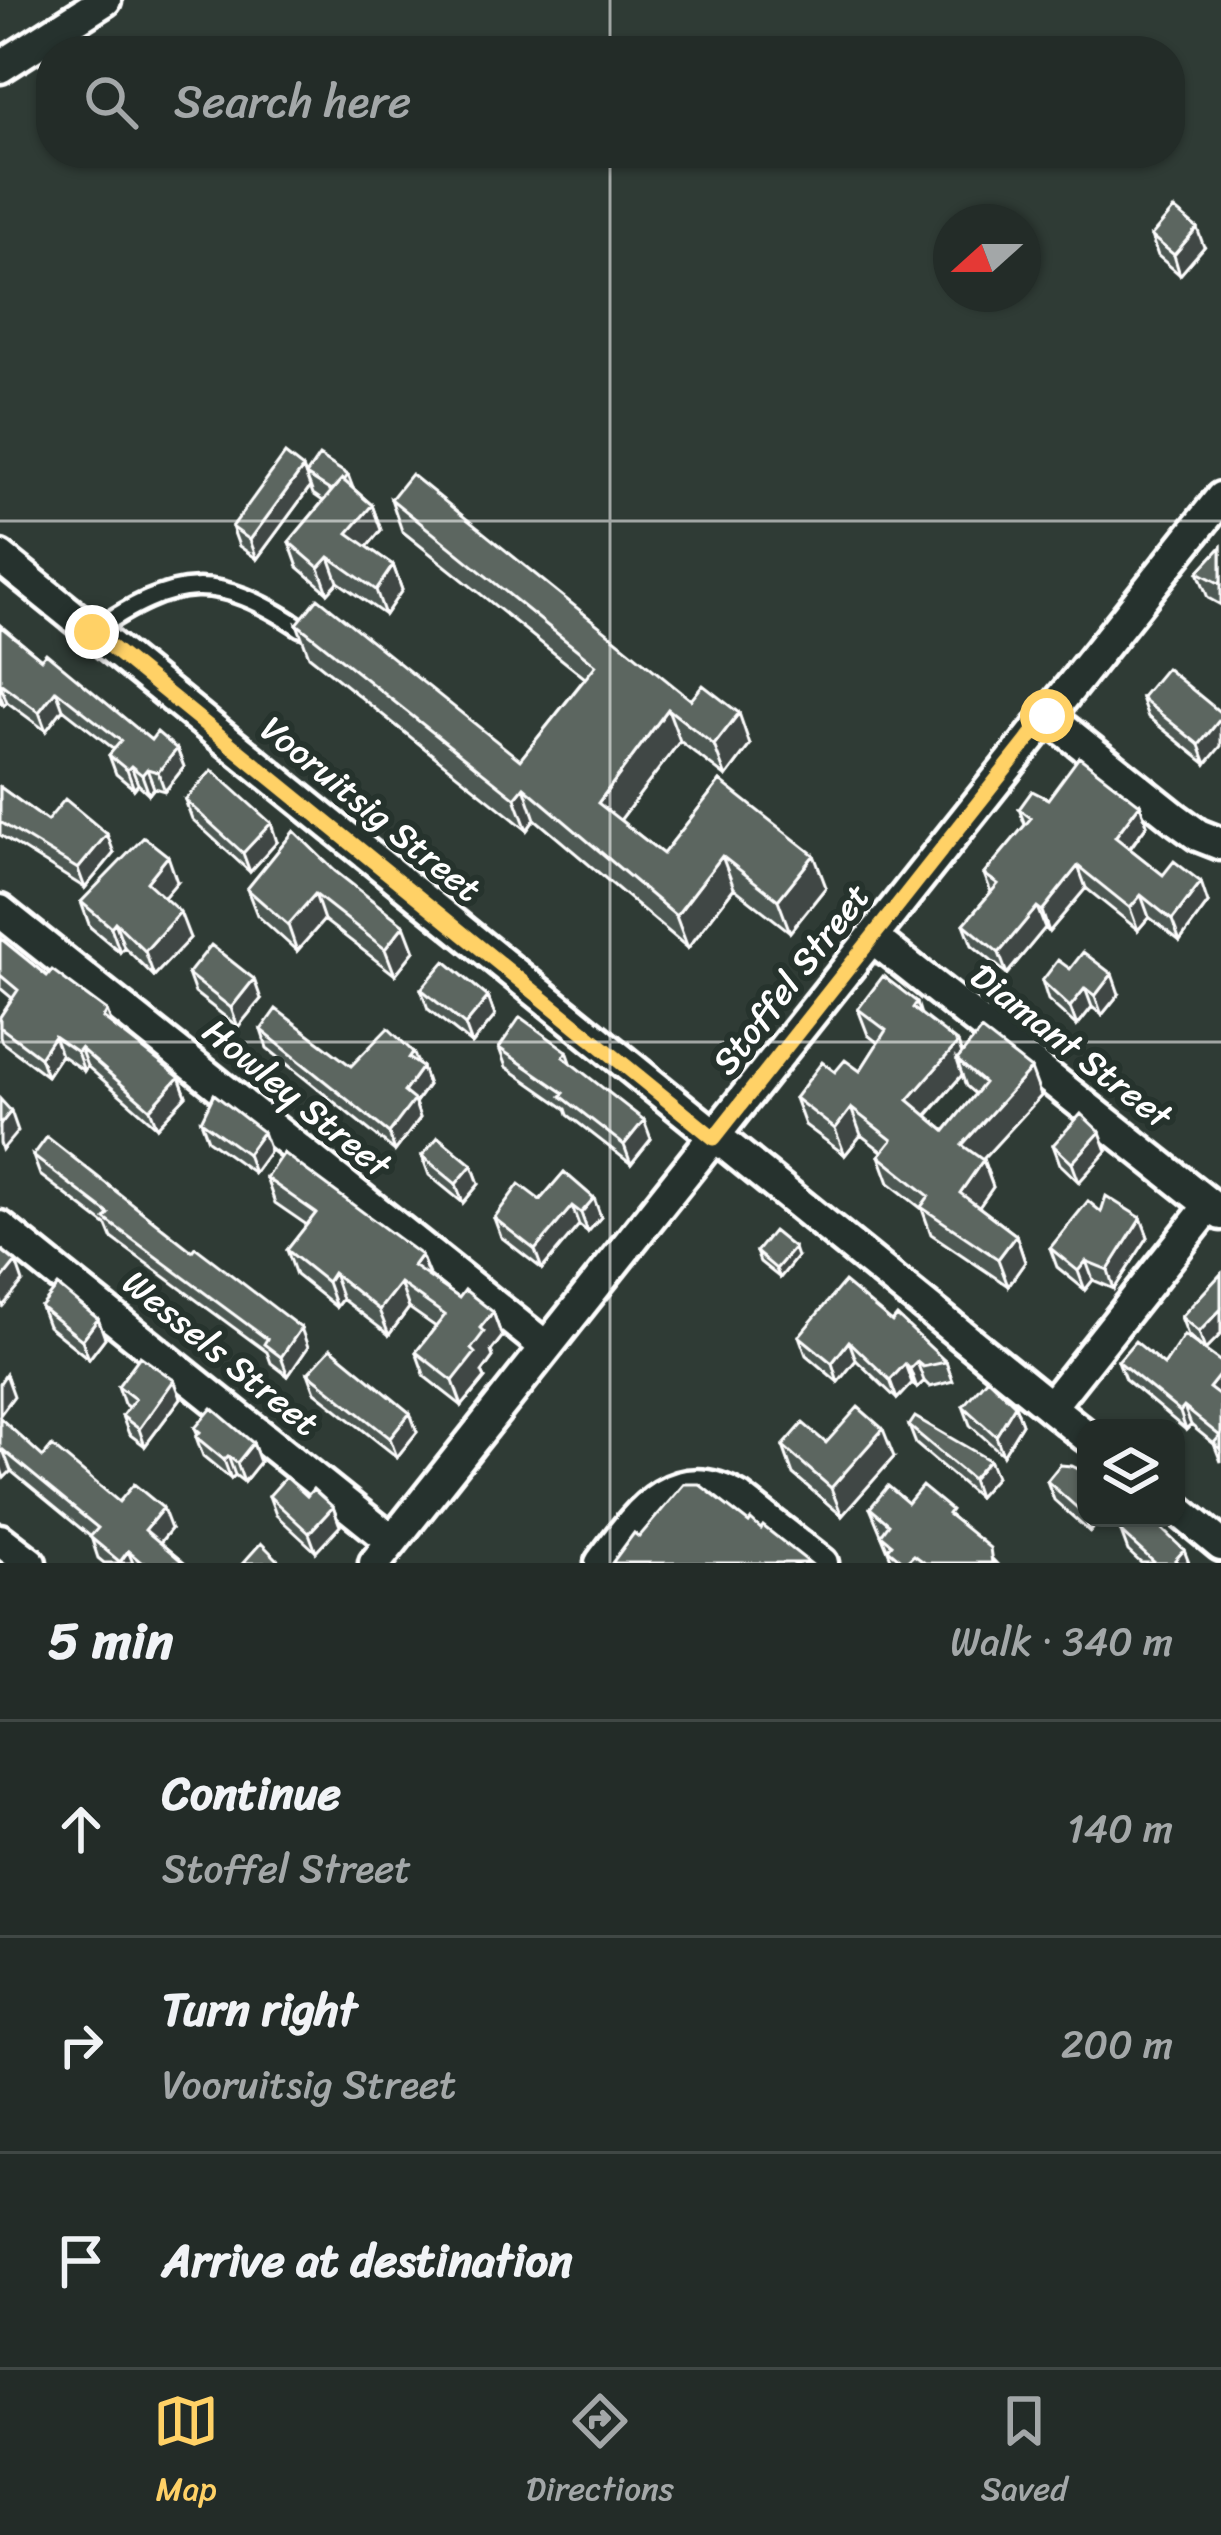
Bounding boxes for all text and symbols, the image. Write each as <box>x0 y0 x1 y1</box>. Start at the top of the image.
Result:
search box <box>36 36 1185 168</box>
text: Search here <box>174 62 411 142</box>
icon: search <box>78 69 144 135</box>
north arrow <box>933 204 1041 312</box>
route end <box>65 605 119 659</box>
route start <box>1020 689 1074 743</box>
street label: Vooruitsig Street <box>245 699 497 919</box>
street label: Stoffel Street <box>695 869 887 1089</box>
street label: Diamant Street <box>955 946 1188 1147</box>
street label: Howley Street <box>188 1001 407 1196</box>
street label: Wessels Street <box>108 1253 334 1453</box>
map controls <box>1077 1419 1185 1527</box>
button: layers <box>1077 1419 1185 1527</box>
text: 5 min <box>48 1596 173 1686</box>
text: Walk · 340 m <box>950 1607 1173 1676</box>
text: Continue <box>162 1754 341 1834</box>
text: 140 m <box>1067 1794 1173 1863</box>
icon: ahead <box>48 1796 114 1862</box>
text: Stoffel Street <box>162 1834 411 1903</box>
text: Turn right <box>162 1970 357 2050</box>
text: 200 m <box>1061 2010 1173 2079</box>
icon: right <box>48 2012 114 2078</box>
text: Vooruitsig Street <box>162 2050 456 2119</box>
text: Arrive at destination <box>162 2221 572 2301</box>
icon: arrive <box>48 2228 114 2294</box>
tab: Map <box>153 2388 219 2518</box>
tab: Directions <box>526 2388 674 2518</box>
tab: Saved <box>981 2388 1068 2518</box>

